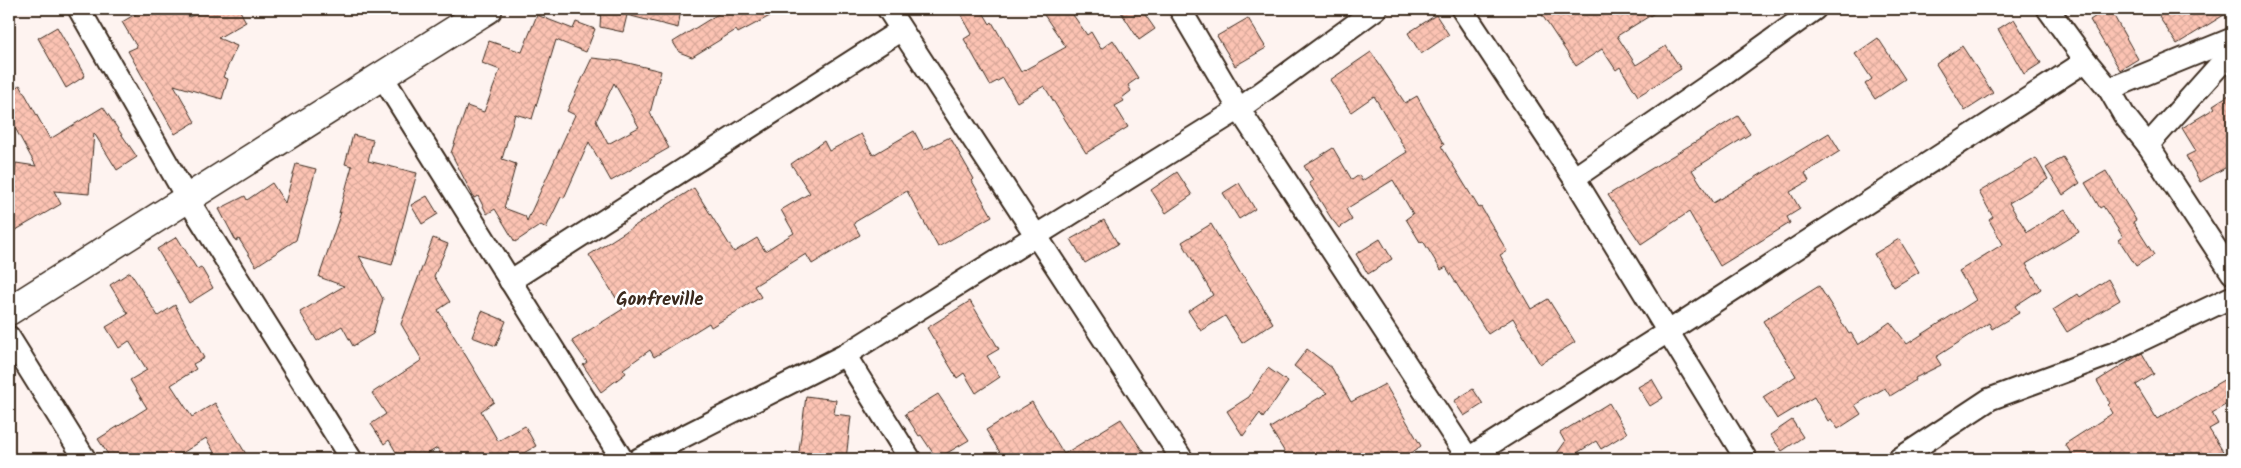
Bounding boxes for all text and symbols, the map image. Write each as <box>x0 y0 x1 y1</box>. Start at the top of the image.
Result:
district label: Gonfreville <box>616 285 704 315</box>

